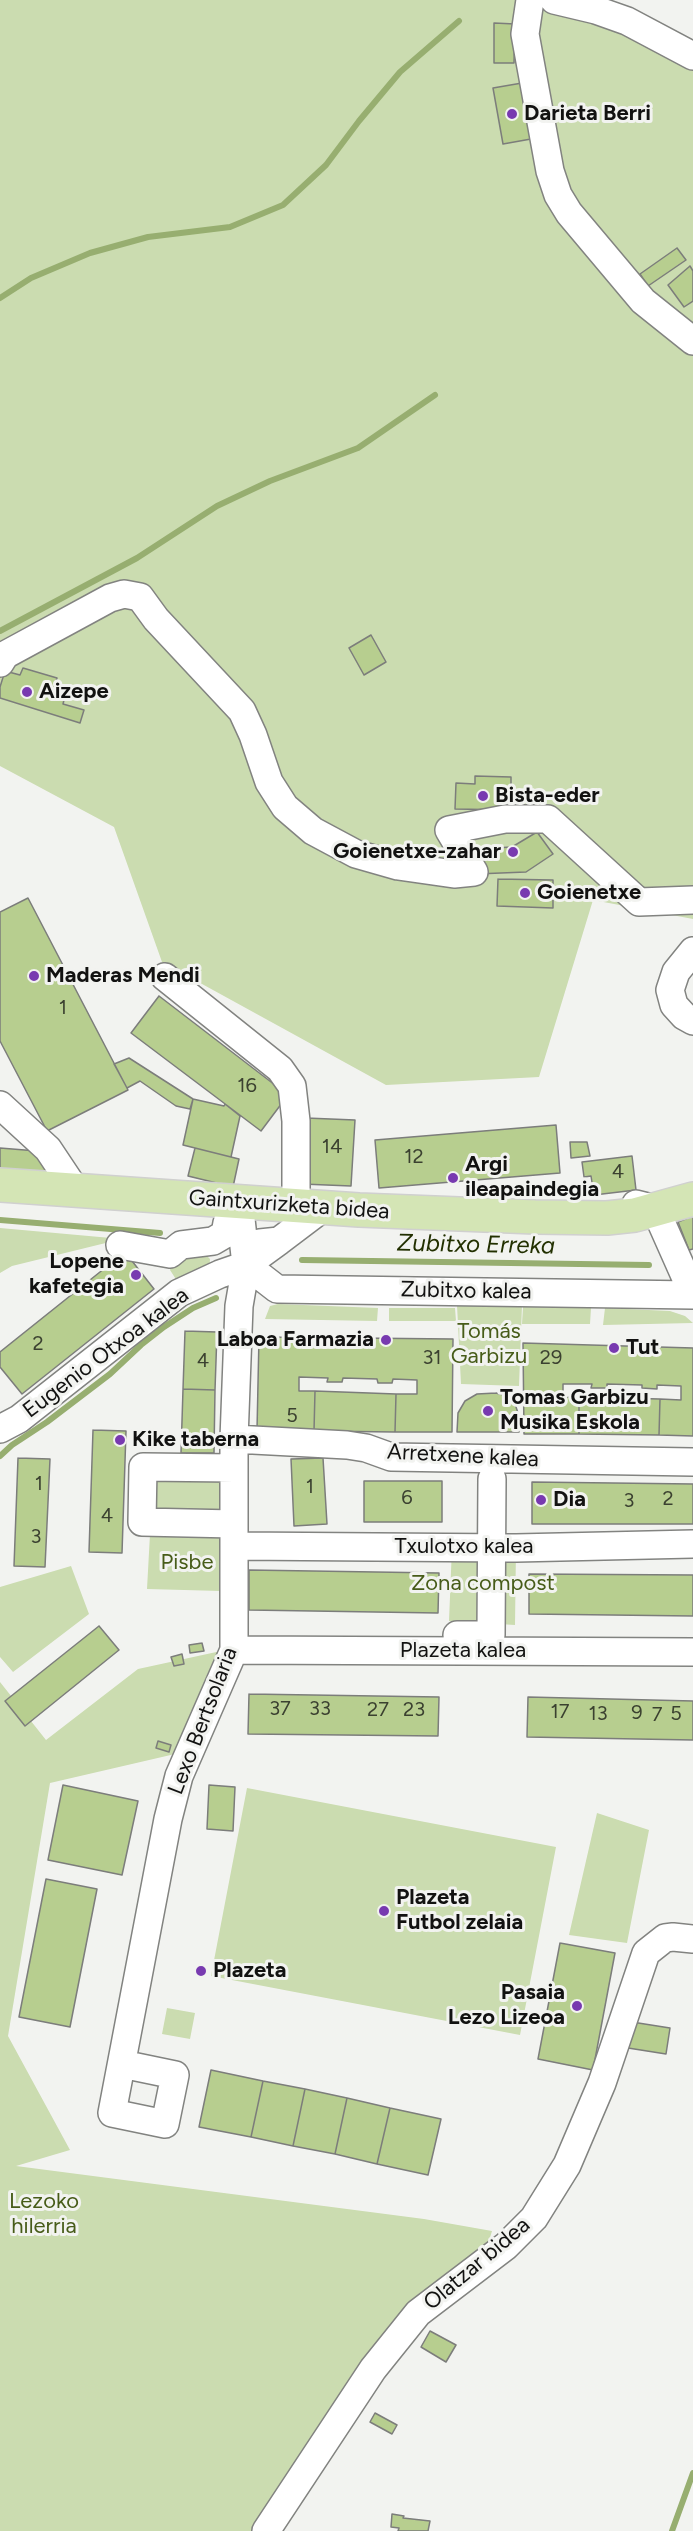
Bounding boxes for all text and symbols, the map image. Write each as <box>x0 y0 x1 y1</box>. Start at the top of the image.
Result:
place label: Darieta Berri <box>524 101 651 127</box>
marker: Darieta Berri <box>505 107 519 121</box>
place label: Aizepe <box>39 679 109 705</box>
marker: Aizepe <box>20 685 34 699</box>
place label: Bista-eder <box>495 783 600 809</box>
marker: Bista-eder <box>476 789 490 803</box>
place label: Goienetxe-zahar <box>333 839 501 865</box>
marker: Goienetxe-zahar <box>506 845 520 859</box>
place label: Goienetxe <box>537 880 641 906</box>
marker: Goienetxe <box>518 886 532 900</box>
place label: Maderas Mendi <box>46 963 200 989</box>
marker: Maderas Mendi <box>27 969 41 983</box>
house number: 1 <box>59 996 67 1020</box>
house number: 16 <box>237 1074 257 1098</box>
house number: 14 <box>322 1135 342 1159</box>
house number: 12 <box>404 1145 424 1169</box>
place label: Argi ileapaindegia <box>465 1152 599 1204</box>
house number: 4 <box>612 1160 624 1184</box>
marker: Argi ileapaindegia <box>446 1171 460 1185</box>
street label: Gaintxurizketa bidea <box>188 1185 390 1225</box>
water label: Zubitxo Erreka <box>397 1229 555 1261</box>
place label: Lopene kafetegia <box>29 1249 124 1300</box>
marker: Lopene kafetegia <box>129 1268 143 1282</box>
street label: Zubitxo kalea <box>400 1277 532 1305</box>
street label: Eugenio Otxoa kalea <box>18 1282 194 1424</box>
park label: Tomás Garbizu <box>451 1319 527 1370</box>
place label: Laboa Farmazia <box>217 1327 374 1353</box>
house number: 2 <box>32 1332 44 1356</box>
marker: Laboa Farmazia <box>379 1333 393 1347</box>
place label: Tut <box>626 1335 659 1361</box>
marker: Tut <box>607 1341 621 1355</box>
house number: 31 <box>422 1346 442 1370</box>
house number: 29 <box>540 1346 562 1370</box>
house number: 4 <box>197 1349 209 1373</box>
place label: Tomas Garbizu Musika Eskola <box>500 1385 649 1436</box>
house number: 5 <box>286 1404 298 1428</box>
marker: Tomas Garbizu Musika Eskola <box>481 1404 495 1418</box>
place label: Kike taberna <box>132 1427 259 1453</box>
marker: Kike taberna <box>113 1433 127 1447</box>
street label: Arretxene kalea <box>386 1439 540 1473</box>
house number: 1 <box>35 1472 43 1496</box>
house number: 1 <box>306 1475 314 1499</box>
house number: 6 <box>401 1486 413 1510</box>
place label: Dia <box>553 1487 586 1513</box>
house number: 2 <box>662 1487 674 1511</box>
house number: 3 <box>624 1489 634 1513</box>
marker: Dia <box>534 1493 548 1507</box>
house number: 4 <box>101 1504 113 1528</box>
house number: 3 <box>31 1525 41 1549</box>
street label: Txulotxo kalea <box>394 1534 534 1560</box>
park label: Pisbe <box>161 1550 213 1576</box>
park label: Zona compost <box>411 1571 555 1597</box>
street label: Plazeta kalea <box>400 1638 526 1664</box>
street label: Lexo Bertsolaria <box>163 1643 243 1799</box>
house number: 37 <box>269 1697 291 1721</box>
house number: 33 <box>309 1697 331 1721</box>
house number: 27 <box>367 1698 389 1722</box>
house number: 23 <box>403 1698 425 1722</box>
house number: 17 <box>551 1700 569 1724</box>
house number: 9 <box>631 1701 643 1725</box>
house number: 13 <box>588 1702 608 1726</box>
house number: 5 <box>670 1702 682 1726</box>
house number: 7 <box>652 1703 662 1727</box>
place label: Plazeta Futbol zelaia <box>396 1885 523 1936</box>
marker: Plazeta Futbol zelaia <box>377 1904 391 1918</box>
place label: Plazeta <box>213 1958 286 1984</box>
marker: Plazeta <box>194 1964 208 1978</box>
place label: Pasaia Lezo Lizeoa <box>448 1980 565 2032</box>
marker: Pasaia Lezo Lizeoa <box>570 1999 584 2013</box>
park label: Lezoko hilerria <box>9 2189 79 2240</box>
street label: Olatzar bidea <box>419 2212 535 2316</box>

